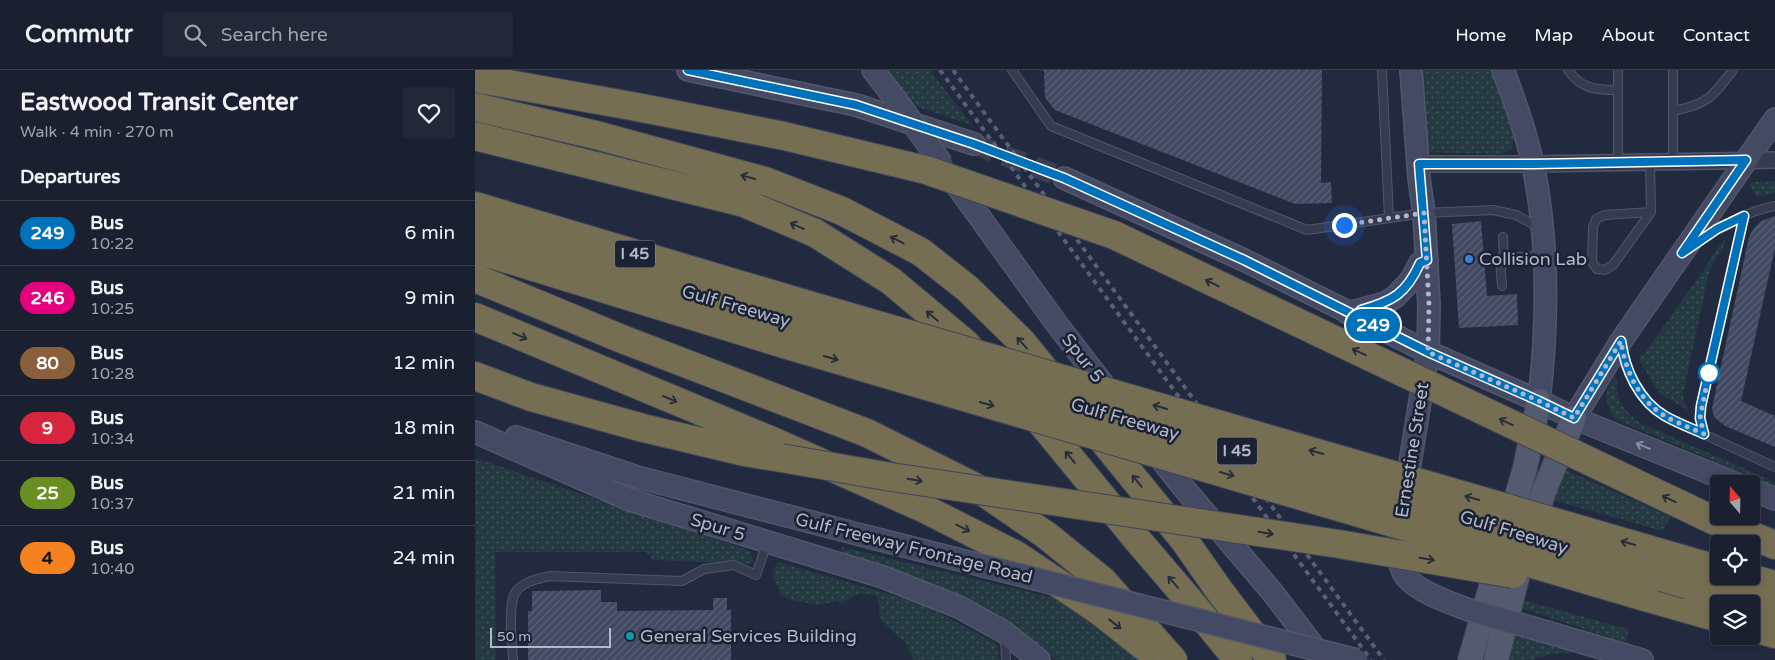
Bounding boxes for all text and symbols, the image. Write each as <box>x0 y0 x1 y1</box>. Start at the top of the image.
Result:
search box <box>163 12 513 57</box>
text: Commutr <box>25 20 133 49</box>
icon: search <box>181 21 209 49</box>
text: Search here <box>221 24 328 46</box>
text: Home <box>1455 24 1506 46</box>
text: Map <box>1534 24 1573 46</box>
text: About <box>1601 24 1655 46</box>
text: Contact <box>1683 24 1750 46</box>
button: heart <box>403 87 455 139</box>
text: Eastwood Transit Center <box>20 88 298 117</box>
text: Walk · 4 min · 270 m <box>20 122 174 142</box>
text: Departures <box>20 166 120 188</box>
one-way arrow <box>741 171 757 181</box>
text: Bus <box>90 212 124 234</box>
your location <box>1332 213 1357 238</box>
one-way arrow <box>790 221 805 230</box>
text: 249 <box>31 222 64 244</box>
text: 6 min <box>404 222 455 244</box>
text: 10:22 <box>90 234 134 254</box>
one-way arrow <box>890 235 905 245</box>
road number: I 45 <box>615 240 655 268</box>
place label: Collision Lab <box>1479 248 1587 270</box>
marker: Collision Lab <box>1463 253 1475 265</box>
text: Bus <box>90 277 124 299</box>
one-way arrow <box>1205 278 1220 287</box>
street label: Gulf Freeway <box>679 280 793 332</box>
text: 246 <box>31 287 64 309</box>
text: 9 min <box>404 287 455 309</box>
text: 10:25 <box>90 299 134 319</box>
line badge: 249 <box>1344 309 1402 341</box>
one-way arrow <box>926 310 939 321</box>
text: 249 <box>1356 314 1390 336</box>
street label: Spur 5 <box>1057 329 1109 387</box>
one-way arrow <box>512 331 527 341</box>
one-way arrow <box>1016 336 1028 349</box>
text: Bus <box>90 342 124 364</box>
one-way arrow <box>1352 347 1367 357</box>
text: 80 <box>36 352 59 374</box>
text: 12 min <box>392 352 455 374</box>
one-way arrow <box>823 353 839 363</box>
unlabelled marker <box>1698 362 1720 384</box>
text: 10:28 <box>90 364 134 384</box>
street label: Ernestine Street <box>1390 381 1434 519</box>
street label: Gulf Freeway <box>1068 393 1182 445</box>
one-way arrow <box>662 394 677 404</box>
one-way arrow <box>979 399 995 409</box>
one-way arrow <box>1152 402 1168 411</box>
text: Bus <box>90 407 124 429</box>
text: 9 <box>42 417 53 439</box>
text: 18 min <box>392 417 455 439</box>
one-way arrow <box>1499 417 1514 426</box>
text: 10:34 <box>90 429 134 449</box>
road number: I 45 <box>1217 438 1257 464</box>
one-way arrow <box>1636 441 1651 450</box>
one-way arrow <box>1308 447 1324 457</box>
one-way arrow <box>1064 451 1075 464</box>
one-way arrow <box>1218 470 1234 480</box>
text: Bus <box>90 472 124 494</box>
one-way arrow <box>1131 475 1142 488</box>
north arrow <box>1710 475 1760 525</box>
map controls <box>1710 475 1760 645</box>
one-way arrow <box>907 476 923 486</box>
text: 25 <box>36 482 59 504</box>
text: 21 min <box>392 482 455 504</box>
one-way arrow <box>1464 493 1480 502</box>
one-way arrow <box>1662 493 1677 503</box>
text: 10:37 <box>90 494 134 514</box>
street label: Gulf Freeway <box>1457 505 1571 559</box>
street label: Spur 5 <box>688 508 748 546</box>
street label: Gulf Freeway Frontage Road <box>793 508 1035 588</box>
one-way arrow <box>955 523 970 533</box>
one-way arrow <box>1258 528 1274 538</box>
button: locate <box>1710 535 1760 585</box>
text: Bus <box>90 537 124 559</box>
one-way arrow <box>1620 538 1636 548</box>
text: 4 <box>42 547 53 569</box>
text: 24 min <box>392 547 455 569</box>
one-way arrow <box>1418 554 1434 564</box>
text: 10:40 <box>90 559 134 579</box>
one-way arrow <box>1168 576 1179 589</box>
button: layers <box>1710 595 1760 645</box>
one-way arrow <box>1108 618 1121 629</box>
scale bar <box>490 625 611 648</box>
place label: General Services Building <box>640 625 857 647</box>
text: 50 m <box>497 628 531 645</box>
marker: General Services Building <box>624 630 636 642</box>

